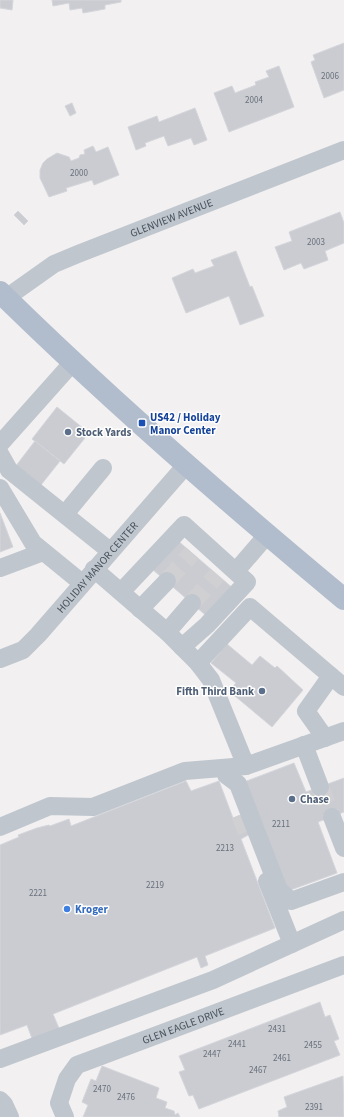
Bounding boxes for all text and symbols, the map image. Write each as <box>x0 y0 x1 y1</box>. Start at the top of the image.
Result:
house number: 2006 <box>321 70 339 83</box>
house number: 2004 <box>245 94 263 107</box>
house number: 2000 <box>70 167 88 180</box>
street label: GLENVIEW AVENUE <box>128 195 215 241</box>
house number: 2003 <box>307 236 325 249</box>
place label: US42 / Holiday Manor Center <box>150 410 221 438</box>
marker: US42 / Holiday Manor Center <box>137 418 147 428</box>
place label: Stock Yards <box>76 425 132 440</box>
marker: Stock Yards <box>63 427 73 437</box>
street label: HOLIDAY MANOR CENTER <box>54 518 142 616</box>
place label: Fifth Third Bank <box>176 684 254 699</box>
marker: Fifth Third Bank <box>257 686 267 696</box>
place label: Chase <box>300 792 329 807</box>
marker: Chase <box>287 794 297 804</box>
house number: 2211 <box>272 818 290 831</box>
house number: 2213 <box>216 842 234 855</box>
house number: 2219 <box>146 879 164 892</box>
house number: 2221 <box>29 887 47 900</box>
place label: Kroger <box>75 902 108 917</box>
marker: Kroger <box>62 904 72 914</box>
street label: GLEN EAGLE DRIVE <box>140 1003 227 1048</box>
house number: 2431 <box>268 1023 286 1036</box>
house number: 2441 <box>228 1038 246 1051</box>
house number: 2455 <box>304 1039 322 1052</box>
house number: 2447 <box>203 1048 221 1061</box>
house number: 2461 <box>273 1052 291 1065</box>
house number: 2467 <box>249 1064 267 1077</box>
house number: 2470 <box>93 1083 111 1096</box>
house number: 2476 <box>117 1091 135 1104</box>
house number: 2391 <box>305 1101 323 1114</box>

